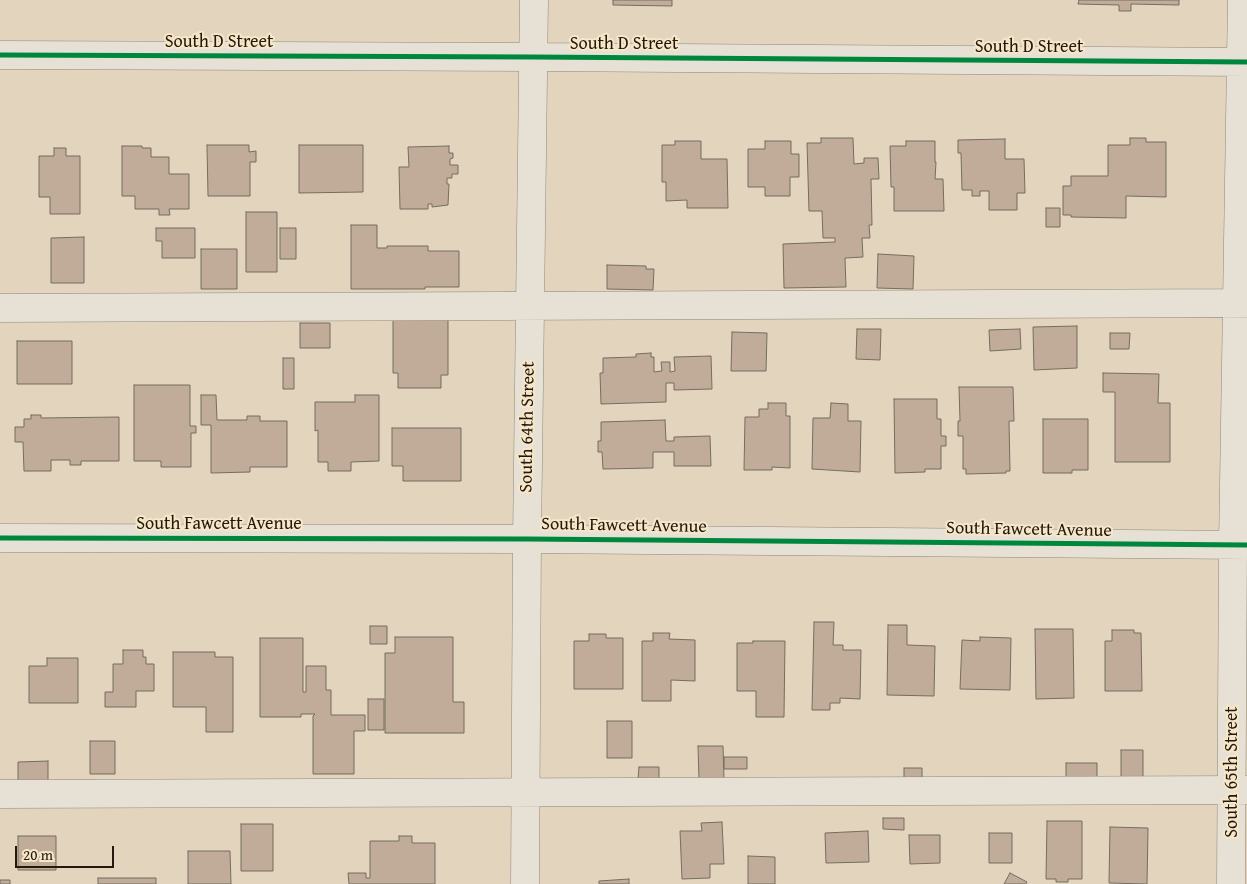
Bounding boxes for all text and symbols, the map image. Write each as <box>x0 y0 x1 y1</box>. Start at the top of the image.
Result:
street label: South D Street <box>165 31 273 53</box>
street label: South D Street <box>570 33 678 55</box>
street label: South D Street <box>975 36 1083 58</box>
street label: South 64th Street <box>516 361 540 493</box>
street label: South Fawcett Avenue <box>136 513 302 535</box>
street label: South Fawcett Avenue <box>541 514 707 538</box>
street label: South Fawcett Avenue <box>946 518 1112 542</box>
street label: South 65th Street <box>1221 706 1243 838</box>
scale bar <box>18 836 116 868</box>
text: 20 m <box>23 844 53 865</box>

